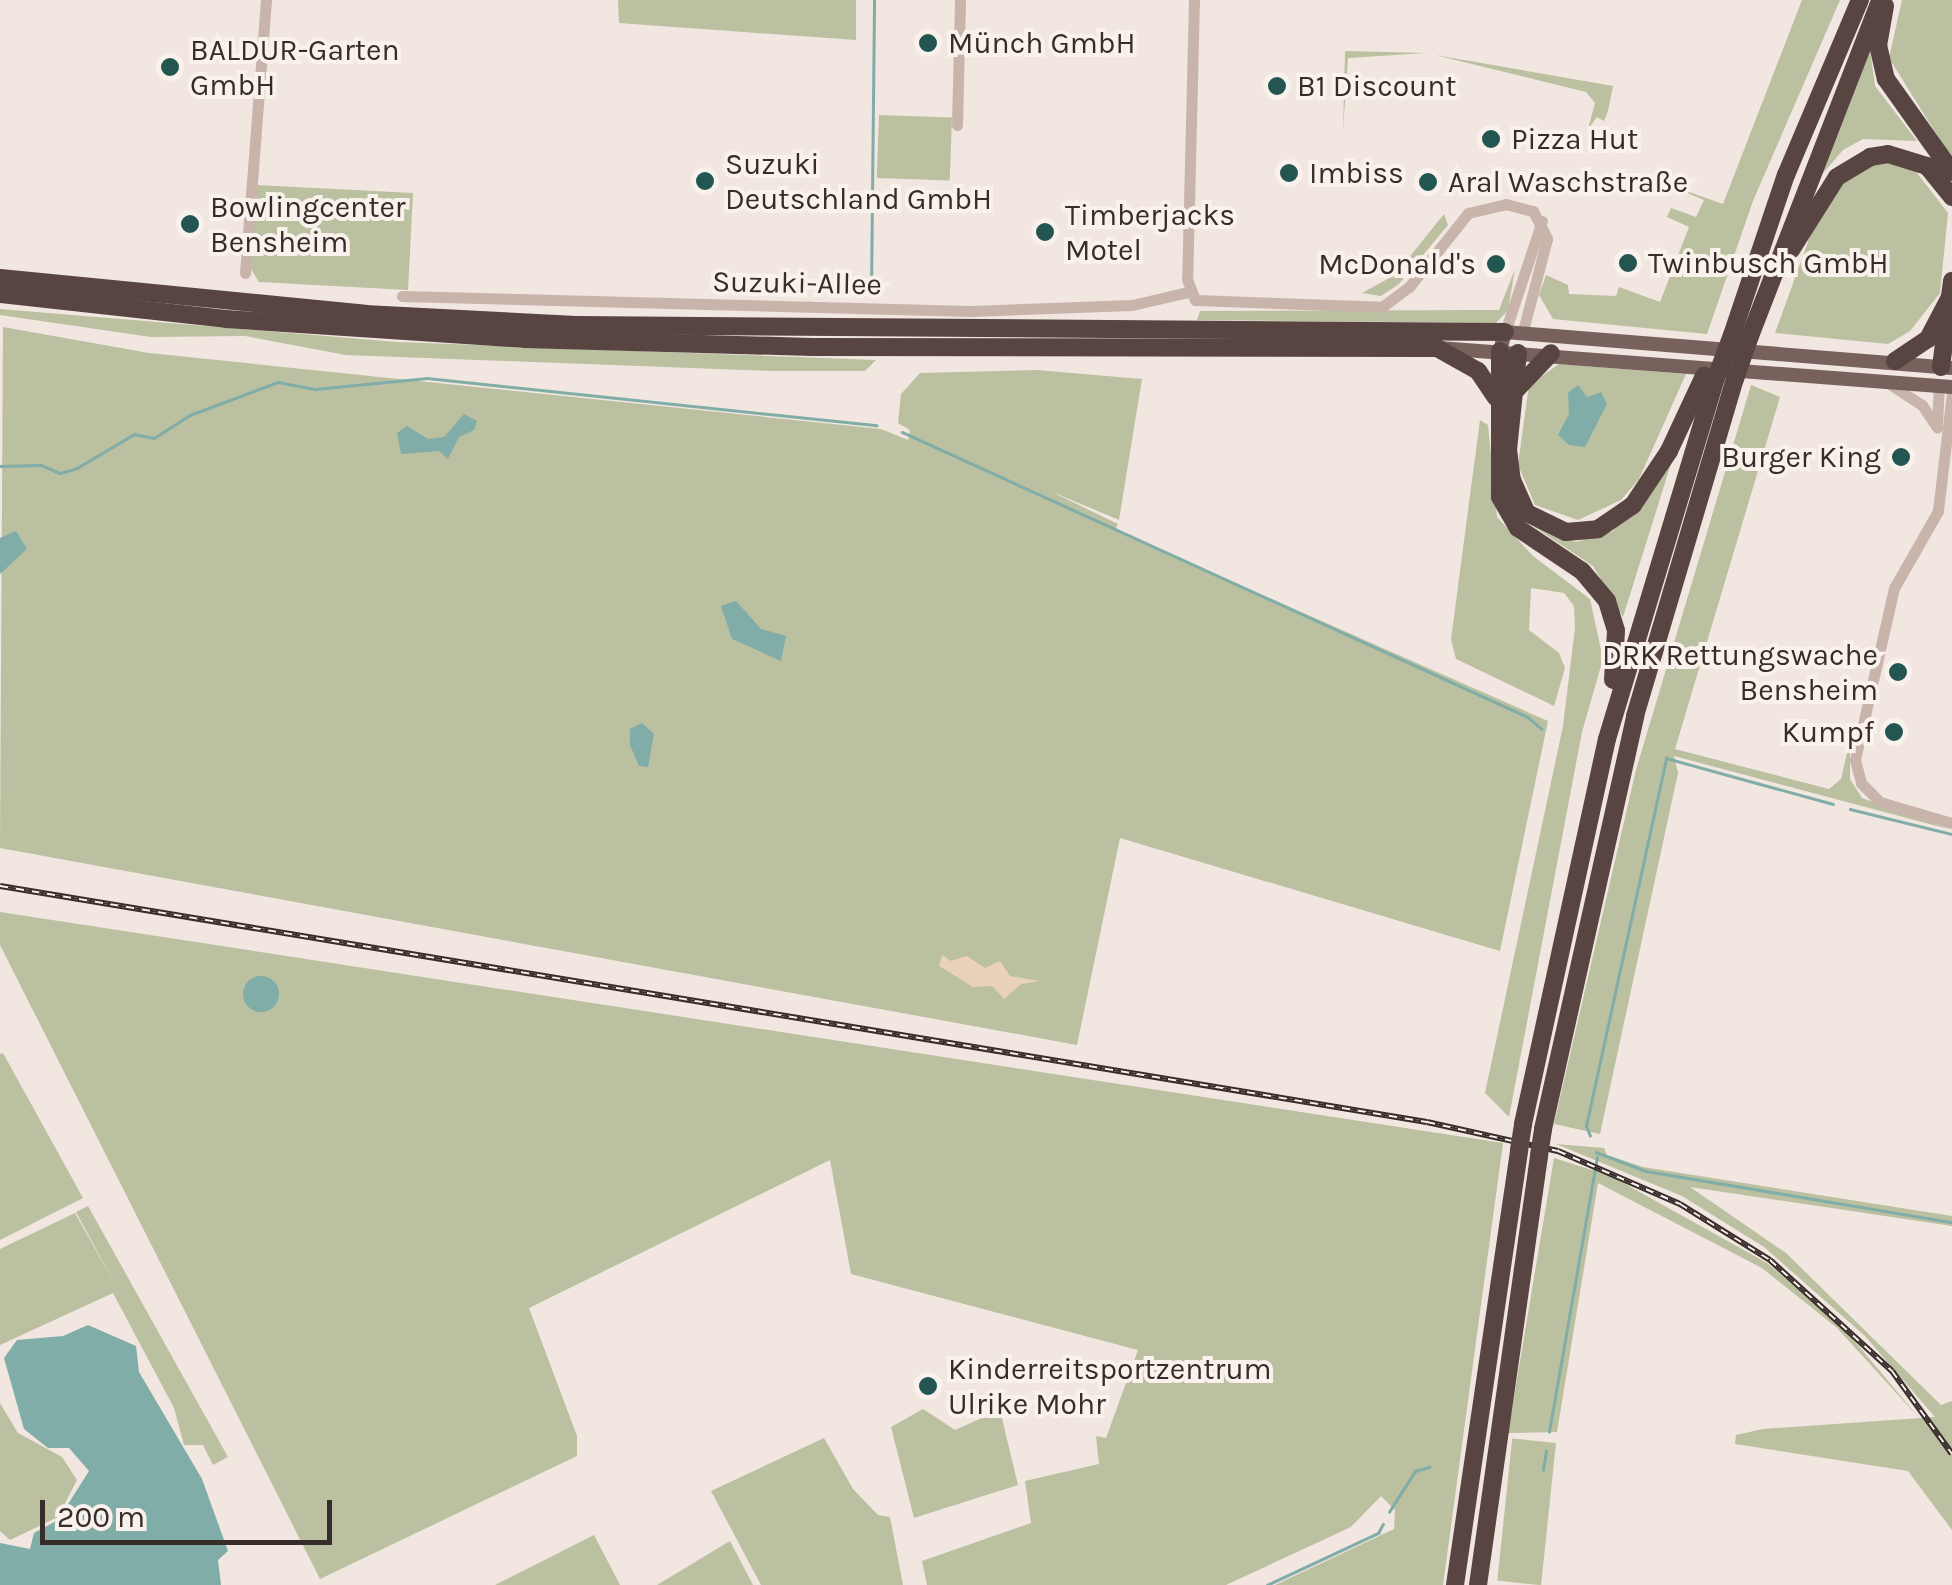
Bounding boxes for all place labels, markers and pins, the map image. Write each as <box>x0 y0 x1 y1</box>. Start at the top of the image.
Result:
place label: Münch GmbH <box>948 25 1136 61</box>
place label: BALDUR-Garten GmbH <box>190 32 400 102</box>
marker: Münch GmbH <box>917 32 939 54</box>
marker: BALDUR-Garten GmbH <box>159 56 181 78</box>
place label: B1 Discount <box>1297 68 1457 104</box>
marker: B1 Discount <box>1266 75 1288 97</box>
place label: Pizza Hut <box>1511 121 1638 157</box>
marker: Pizza Hut <box>1480 128 1502 150</box>
place label: Suzuki Deutschland GmbH <box>725 146 992 216</box>
place label: Imbiss <box>1309 155 1404 191</box>
marker: Imbiss <box>1278 162 1300 184</box>
place label: Aral Waschstraße <box>1448 164 1688 200</box>
marker: Suzuki Deutschland GmbH <box>694 170 716 192</box>
marker: Aral Waschstraße <box>1417 171 1439 193</box>
place label: Bowlingcenter Bensheim <box>210 189 406 260</box>
place label: Timberjacks Motel <box>1065 197 1235 268</box>
marker: Bowlingcenter Bensheim <box>179 213 201 235</box>
marker: Timberjacks Motel <box>1034 221 1056 243</box>
place label: Twinbusch GmbH <box>1648 245 1889 281</box>
place label: McDonald's <box>1318 246 1476 282</box>
marker: Twinbusch GmbH <box>1617 252 1639 274</box>
marker: McDonald's <box>1485 253 1507 275</box>
place label: Burger King <box>1721 439 1881 475</box>
marker: Burger King <box>1890 446 1912 468</box>
place label: DRK Rettungswache Bensheim <box>1602 637 1878 708</box>
marker: DRK Rettungswache Bensheim <box>1887 661 1909 683</box>
place label: Kumpf <box>1782 714 1874 750</box>
marker: Kumpf <box>1883 721 1905 743</box>
place label: Kinderreitsportzentrum Ulrike Mohr <box>948 1351 1272 1422</box>
marker: Kinderreitsportzentrum Ulrike Mohr <box>917 1375 939 1397</box>

